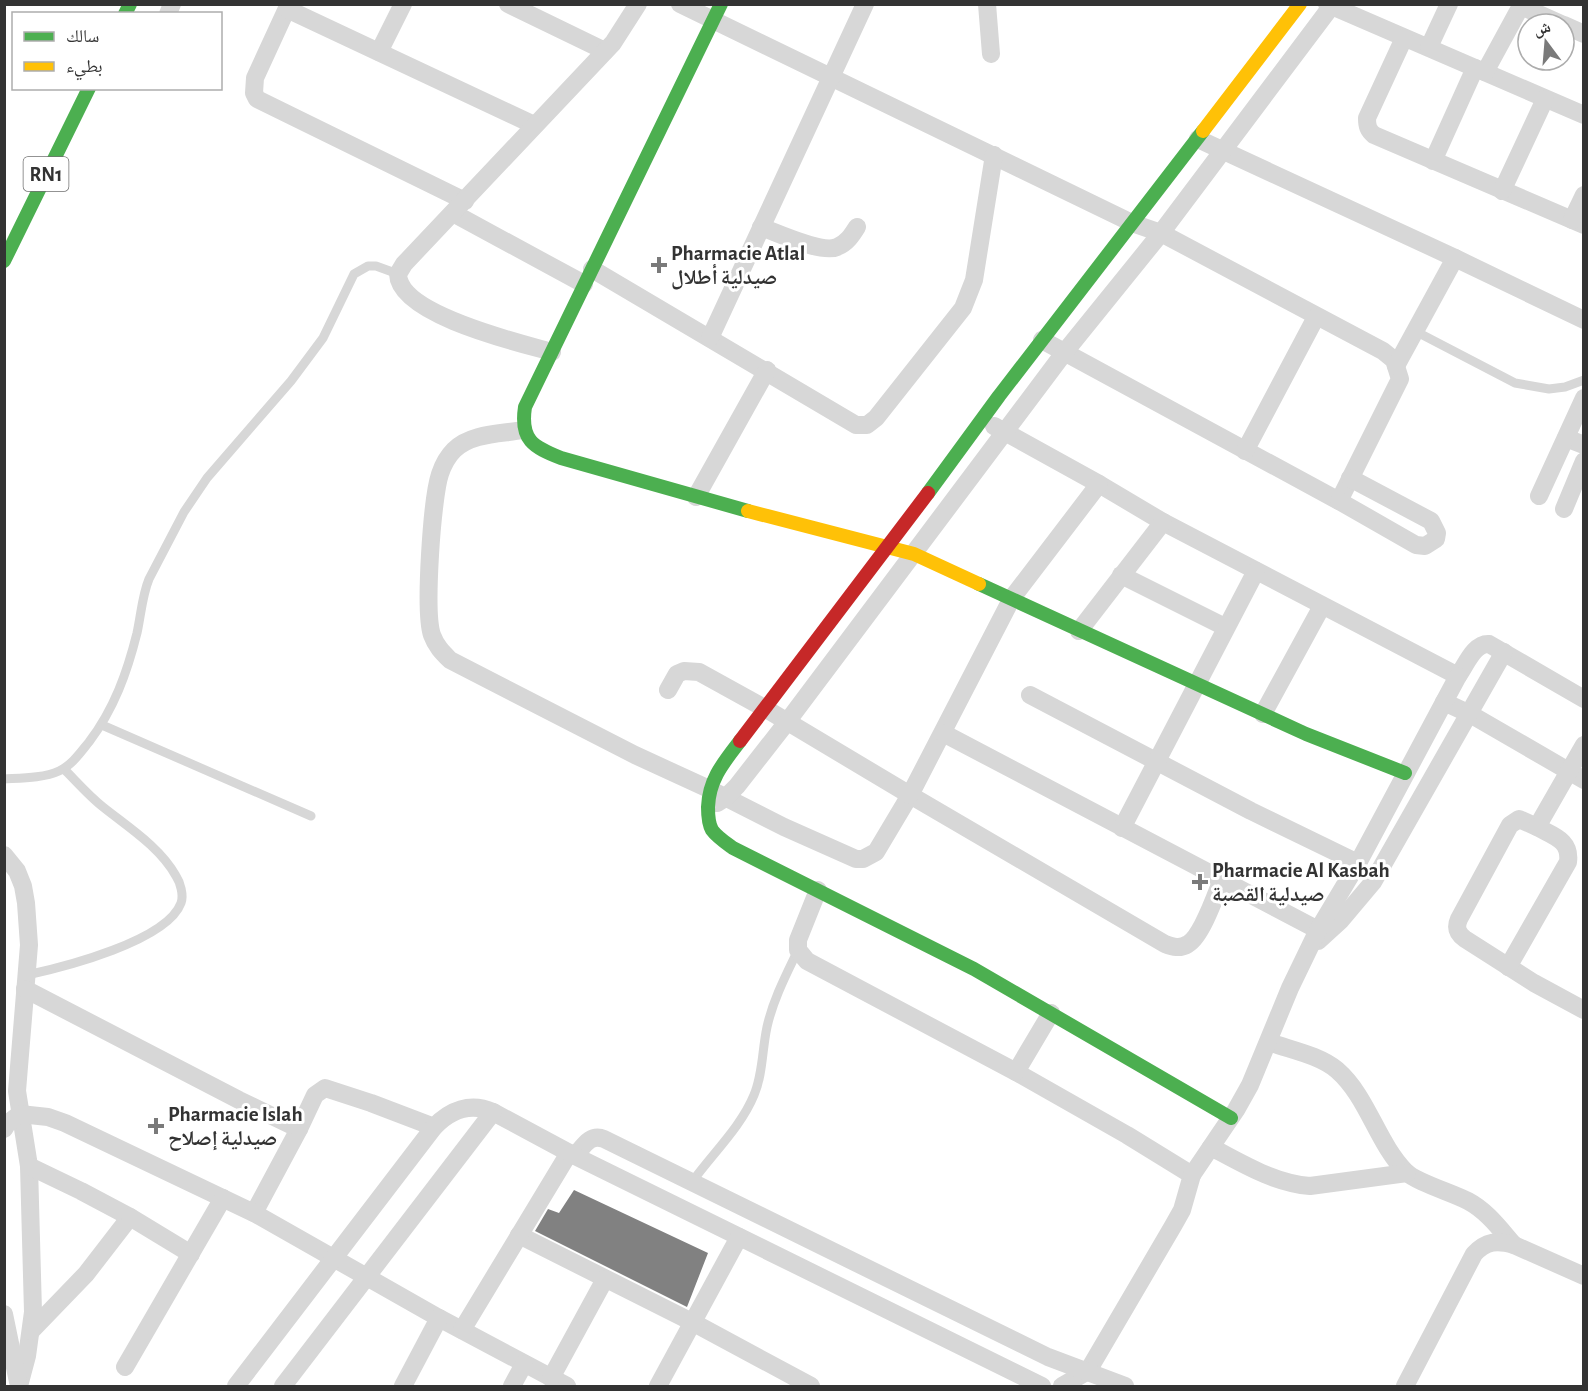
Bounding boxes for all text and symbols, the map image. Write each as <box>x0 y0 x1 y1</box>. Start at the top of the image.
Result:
legend <box>12 12 222 90</box>
north arrow <box>1516 12 1576 72</box>
text: ش <box>1532 19 1553 40</box>
text: سالك <box>66 28 99 46</box>
text: بطيء <box>66 58 103 81</box>
road number: RN1 <box>24 157 68 191</box>
place label: Pharmacie Atlal صيدلية أطلال <box>671 243 805 290</box>
marker: Pharmacie Atlal صيدلية أطلال <box>652 258 666 272</box>
place label: Pharmacie Al Kasbah صيدلية القصبة <box>1212 860 1390 906</box>
marker: Pharmacie Al Kasbah صيدلية القصبة <box>1193 875 1207 889</box>
place label: Pharmacie Islah صيدلية إصلاح <box>168 1104 303 1151</box>
marker: Pharmacie Islah صيدلية إصلاح <box>149 1119 163 1133</box>

